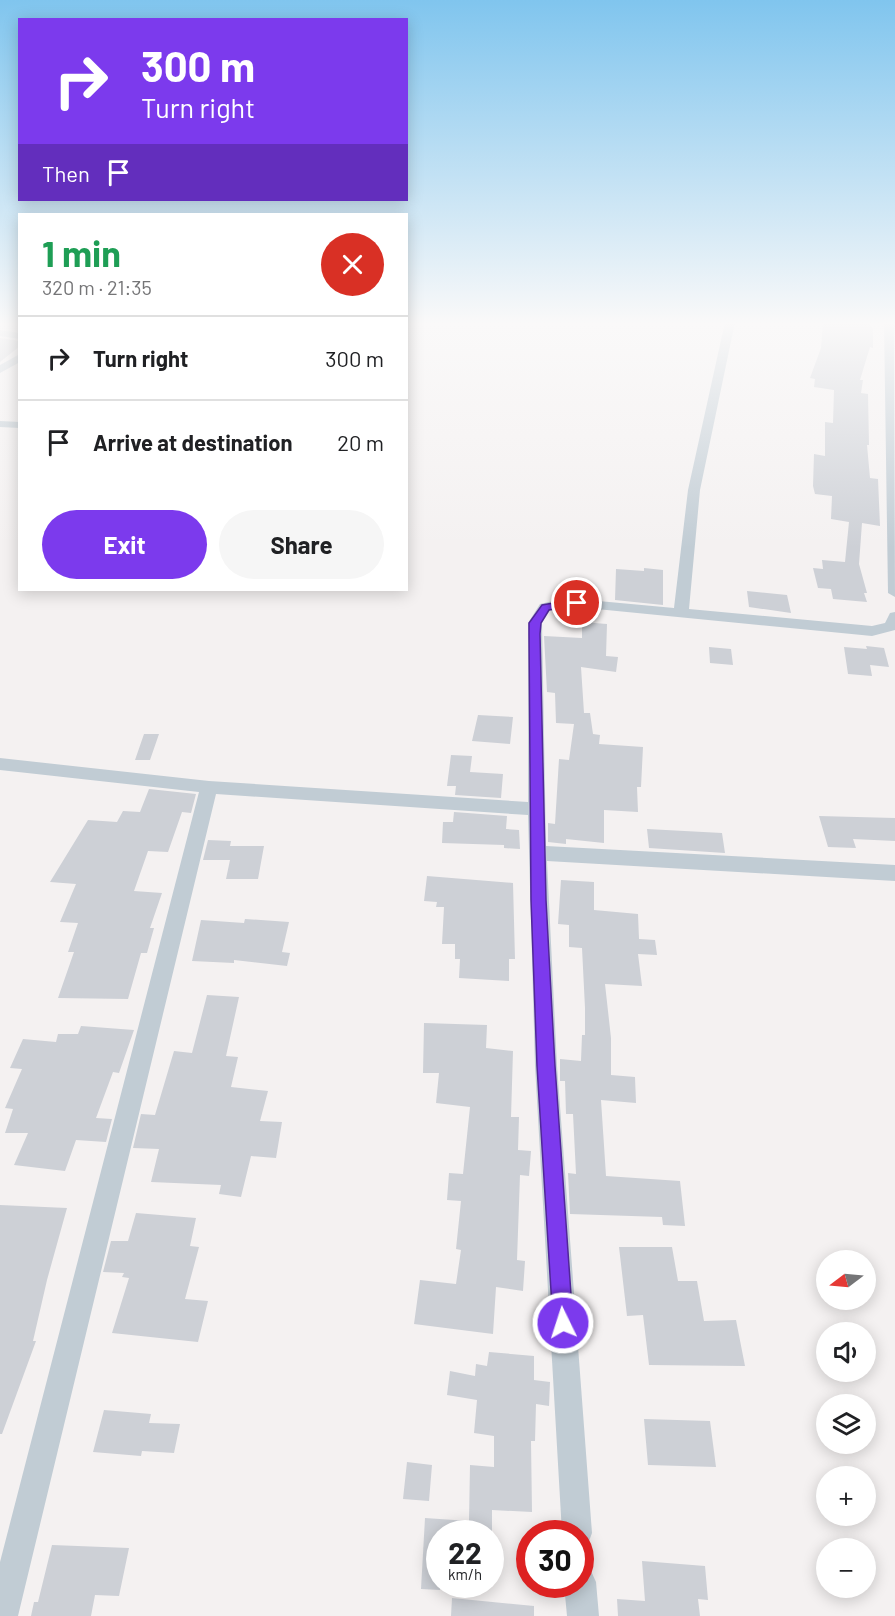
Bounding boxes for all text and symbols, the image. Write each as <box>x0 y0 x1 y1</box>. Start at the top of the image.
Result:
text: 300 m <box>141 40 255 90</box>
icon: right <box>42 42 120 120</box>
text: Turn right <box>141 91 255 123</box>
icon: arrive <box>102 156 135 189</box>
text: Then <box>42 160 90 186</box>
text: 1 min <box>42 231 121 274</box>
button: close <box>321 233 384 296</box>
text: 320 m · 21:35 <box>42 275 152 299</box>
icon: right <box>42 342 75 375</box>
text: Turn right <box>93 345 188 371</box>
text: 300 m <box>325 345 384 371</box>
icon: arrive <box>42 426 75 459</box>
text: Arrive at destination <box>93 429 292 455</box>
text: 20 m <box>337 429 384 455</box>
button: Exit <box>42 510 207 579</box>
button: Share <box>219 510 384 579</box>
pin <box>551 577 602 628</box>
icon: arrive <box>560 586 593 619</box>
north arrow <box>816 1250 876 1310</box>
map controls <box>816 1250 876 1598</box>
position arrow <box>531 1291 595 1355</box>
button: sound <box>816 1322 876 1382</box>
button: layers <box>816 1394 876 1454</box>
button: + <box>816 1466 876 1526</box>
speed limit sign: 30 <box>516 1520 594 1598</box>
text: 22 <box>448 1534 482 1570</box>
button: − <box>816 1538 876 1598</box>
text: km/h <box>448 1565 482 1583</box>

